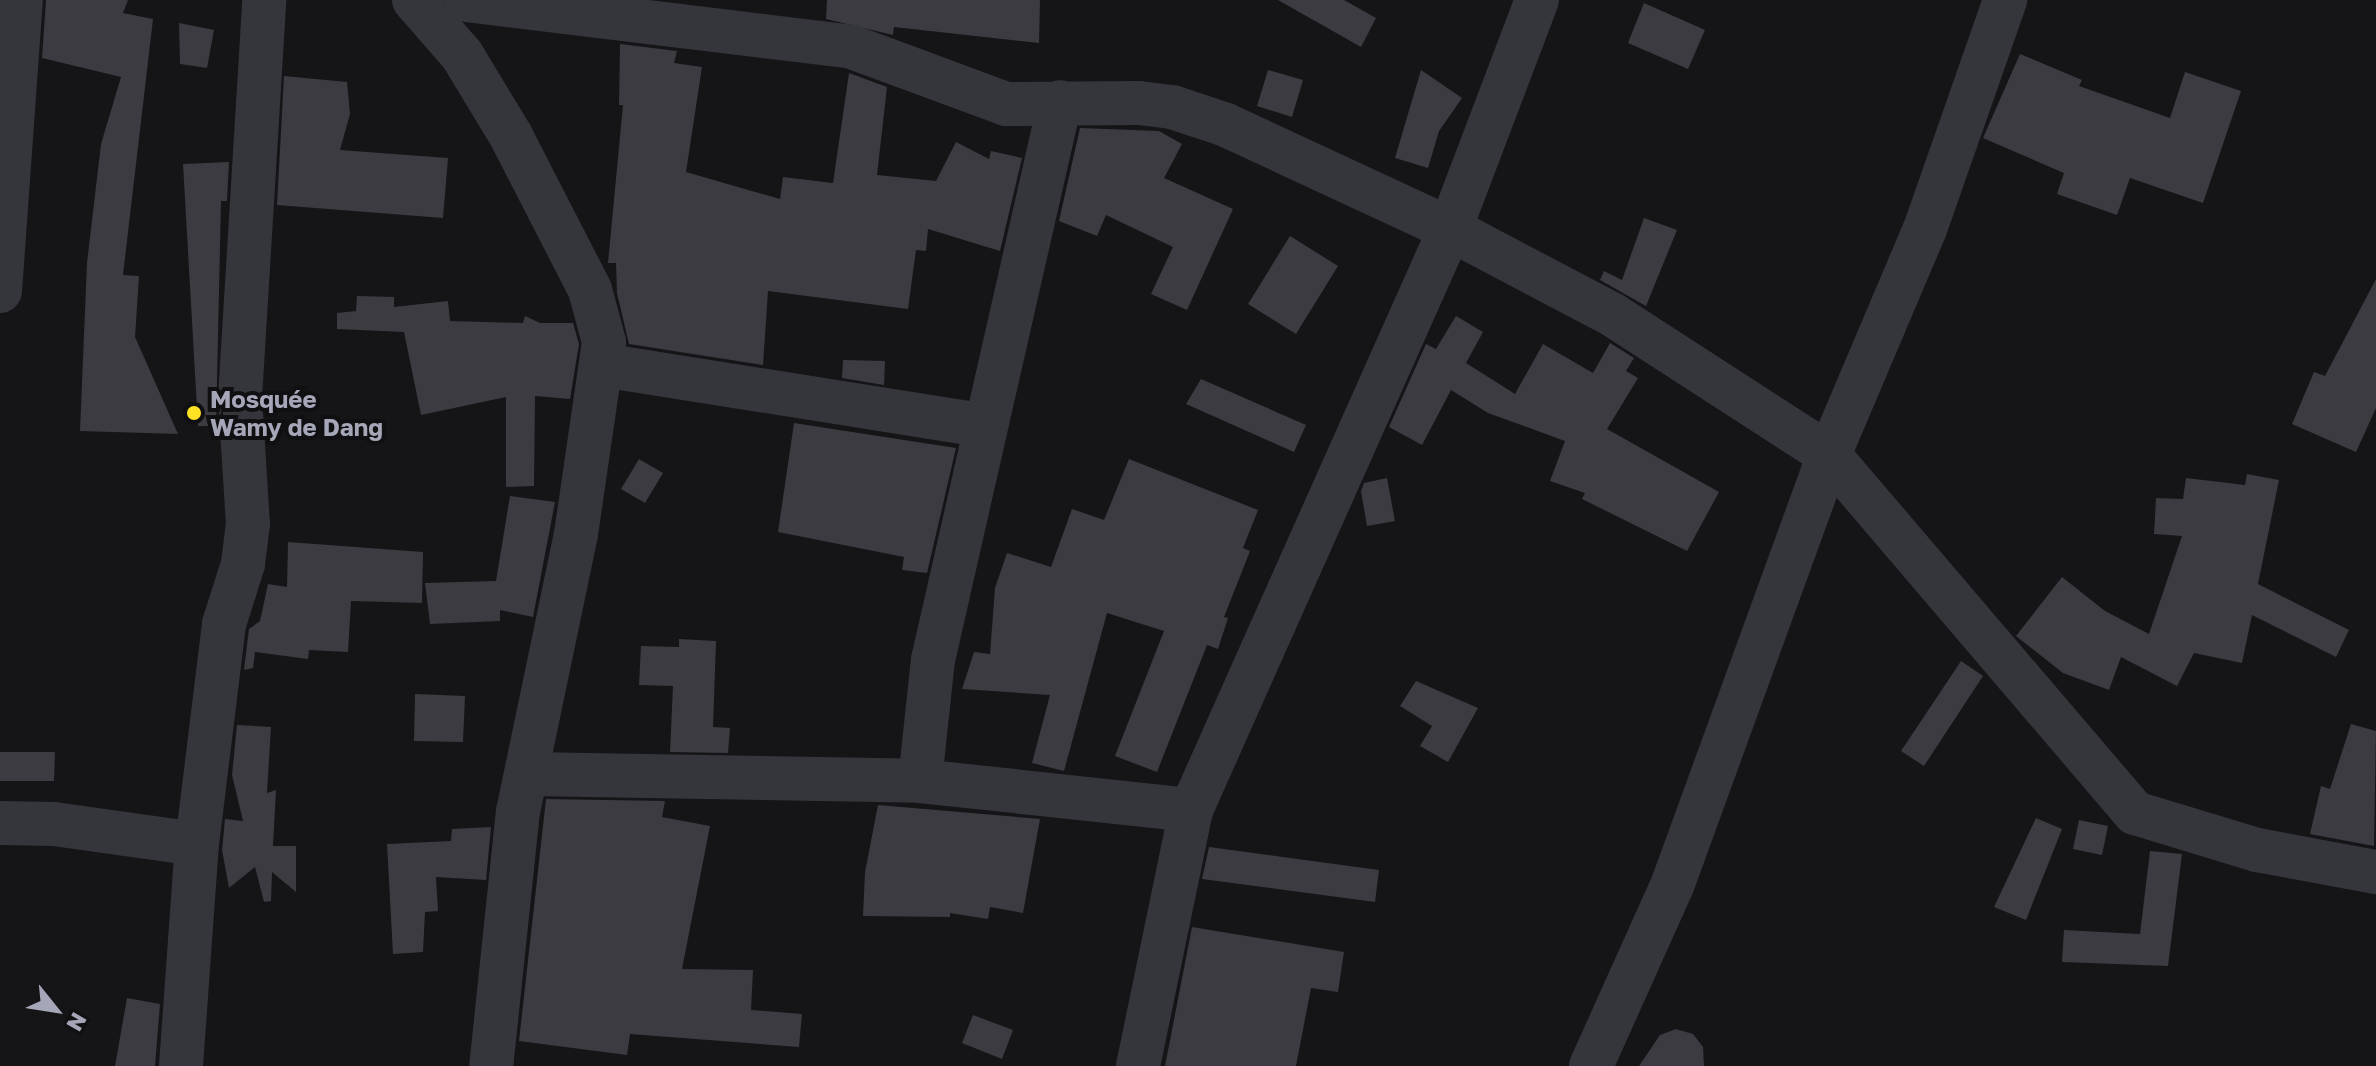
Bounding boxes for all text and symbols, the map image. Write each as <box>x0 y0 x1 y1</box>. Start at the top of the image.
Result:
place label: Mosquée Wamy de Dang <box>210 385 383 441</box>
marker: Mosquée Wamy de Dang <box>185 404 203 422</box>
north arrow <box>16 970 96 1050</box>
text: N <box>61 1008 93 1036</box>

